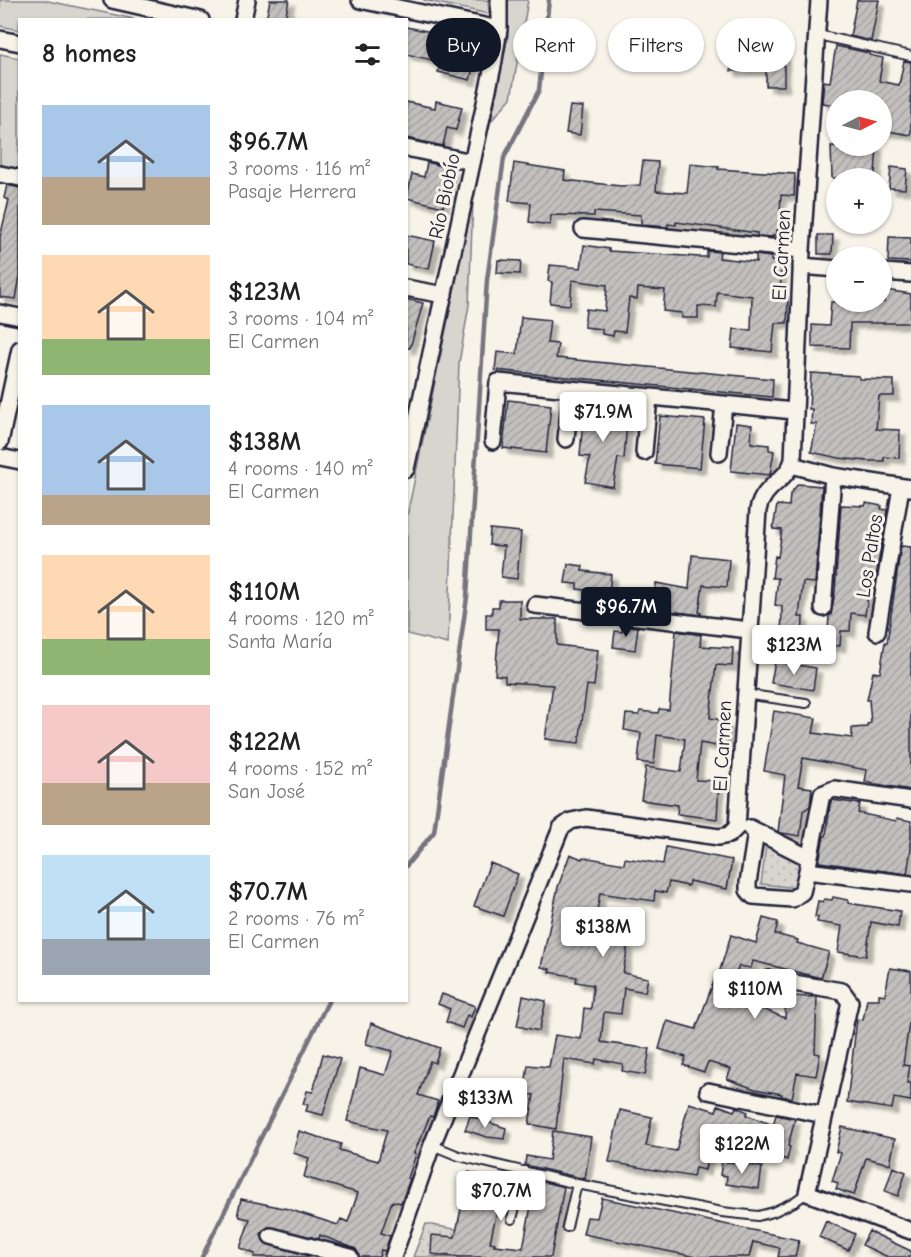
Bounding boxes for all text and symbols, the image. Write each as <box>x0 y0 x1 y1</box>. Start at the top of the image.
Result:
chip: Buy <box>426 18 501 72</box>
chip: Rent <box>513 18 596 72</box>
chip: Filters <box>608 18 704 72</box>
chip: New <box>716 18 795 72</box>
icon: filters <box>351 38 384 71</box>
text: 8 homes <box>42 39 136 69</box>
north arrow <box>826 90 892 156</box>
map controls <box>826 90 892 312</box>
text: $96.7M <box>228 127 308 157</box>
icon: home <box>90 129 162 201</box>
street label: Río Biobío <box>424 151 465 241</box>
text: 3 rooms · 116 m² <box>228 157 370 180</box>
button: + <box>826 168 892 234</box>
text: Pasaje Herrera <box>228 180 357 203</box>
street label: El Carmen <box>768 209 795 301</box>
button: − <box>826 246 892 312</box>
text: $123M <box>228 277 301 307</box>
icon: home <box>90 279 162 351</box>
text: 3 rooms · 104 m² <box>228 307 373 330</box>
text: El Carmen <box>228 330 319 353</box>
pin: $71.9M <box>554 392 652 443</box>
text: $71.9M <box>573 400 633 423</box>
text: $138M <box>228 427 301 457</box>
icon: home <box>90 429 162 501</box>
text: 4 rooms · 140 m² <box>228 457 373 480</box>
text: El Carmen <box>228 480 319 503</box>
street label: Los Paltos <box>852 513 887 599</box>
text: $110M <box>228 577 300 607</box>
icon: home <box>90 579 162 651</box>
pin: $96.7M <box>577 587 675 638</box>
text: $96.7M <box>595 595 657 618</box>
text: 4 rooms · 120 m² <box>228 607 374 630</box>
pin: $123M <box>752 625 836 676</box>
text: Santa María <box>228 630 332 653</box>
text: $123M <box>766 633 822 656</box>
street label: El Carmen <box>709 700 736 792</box>
text: $122M <box>228 727 301 757</box>
icon: home <box>90 729 162 801</box>
text: 4 rooms · 152 m² <box>228 757 372 780</box>
text: San José <box>228 780 305 803</box>
text: $70.7M <box>228 877 308 907</box>
icon: home <box>90 879 162 951</box>
text: 2 rooms · 76 m² <box>228 907 364 930</box>
pin: $138M <box>561 907 645 958</box>
text: $138M <box>575 915 631 938</box>
text: El Carmen <box>228 930 319 953</box>
pin: $110M <box>713 969 797 1020</box>
text: $110M <box>727 977 783 1000</box>
pin: $133M <box>443 1078 527 1129</box>
text: $133M <box>457 1086 513 1109</box>
pin: $122M <box>700 1124 784 1175</box>
text: $122M <box>714 1132 770 1155</box>
pin: $70.7M <box>452 1171 550 1222</box>
text: $70.7M <box>470 1179 532 1202</box>

